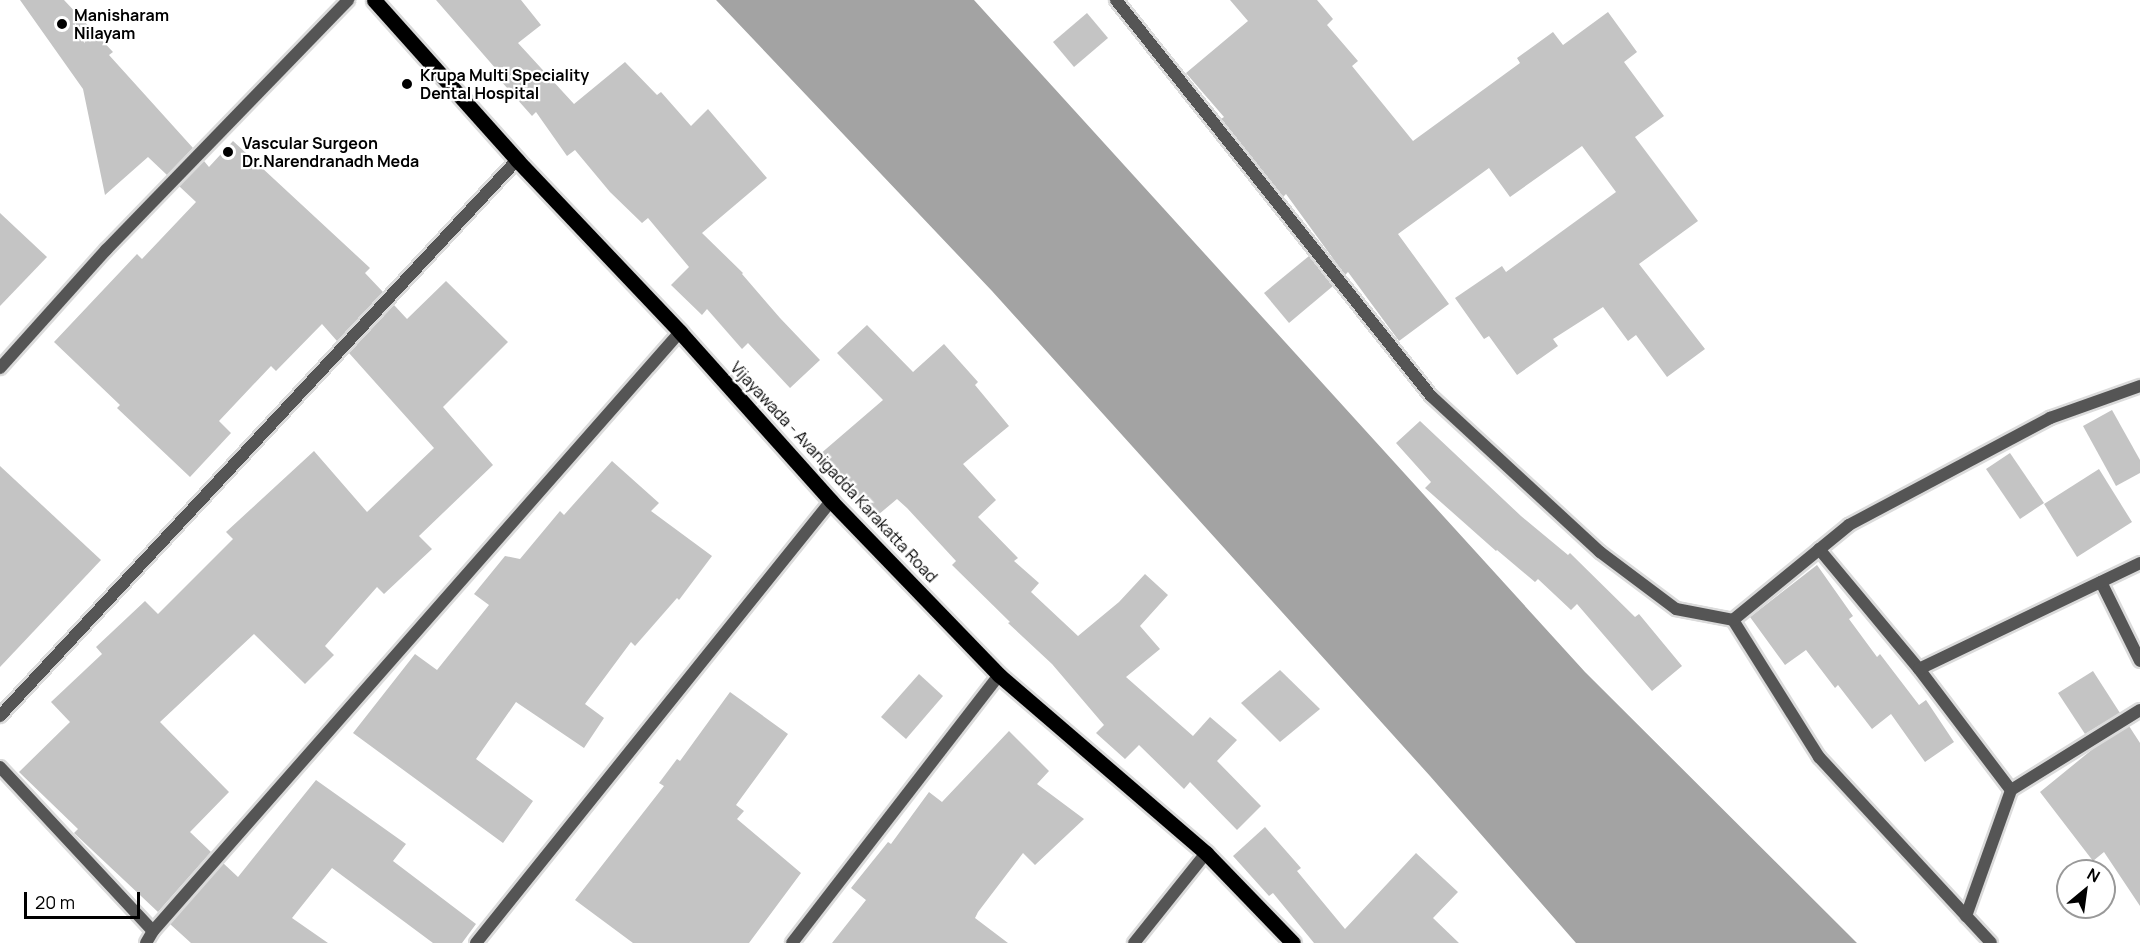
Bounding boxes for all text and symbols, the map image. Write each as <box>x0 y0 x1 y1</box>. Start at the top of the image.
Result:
place label: Manisharam Nilayam <box>74 5 169 43</box>
marker: Manisharam Nilayam <box>55 17 69 31</box>
place label: Krupa Multi Speciality Dental Hospital <box>420 65 589 103</box>
marker: Krupa Multi Speciality Dental Hospital <box>398 75 416 93</box>
place label: Vascular Surgeon Dr.Narendranadh Meda <box>242 133 419 171</box>
marker: Vascular Surgeon Dr.Narendranadh Meda <box>219 143 237 161</box>
street label: Vijayawada - Avanigadda Karakatta Road <box>727 358 941 586</box>
north arrow <box>2056 859 2116 919</box>
text: N <box>2083 863 2104 887</box>
scale bar <box>27 880 142 918</box>
text: 20 m <box>35 890 75 914</box>

